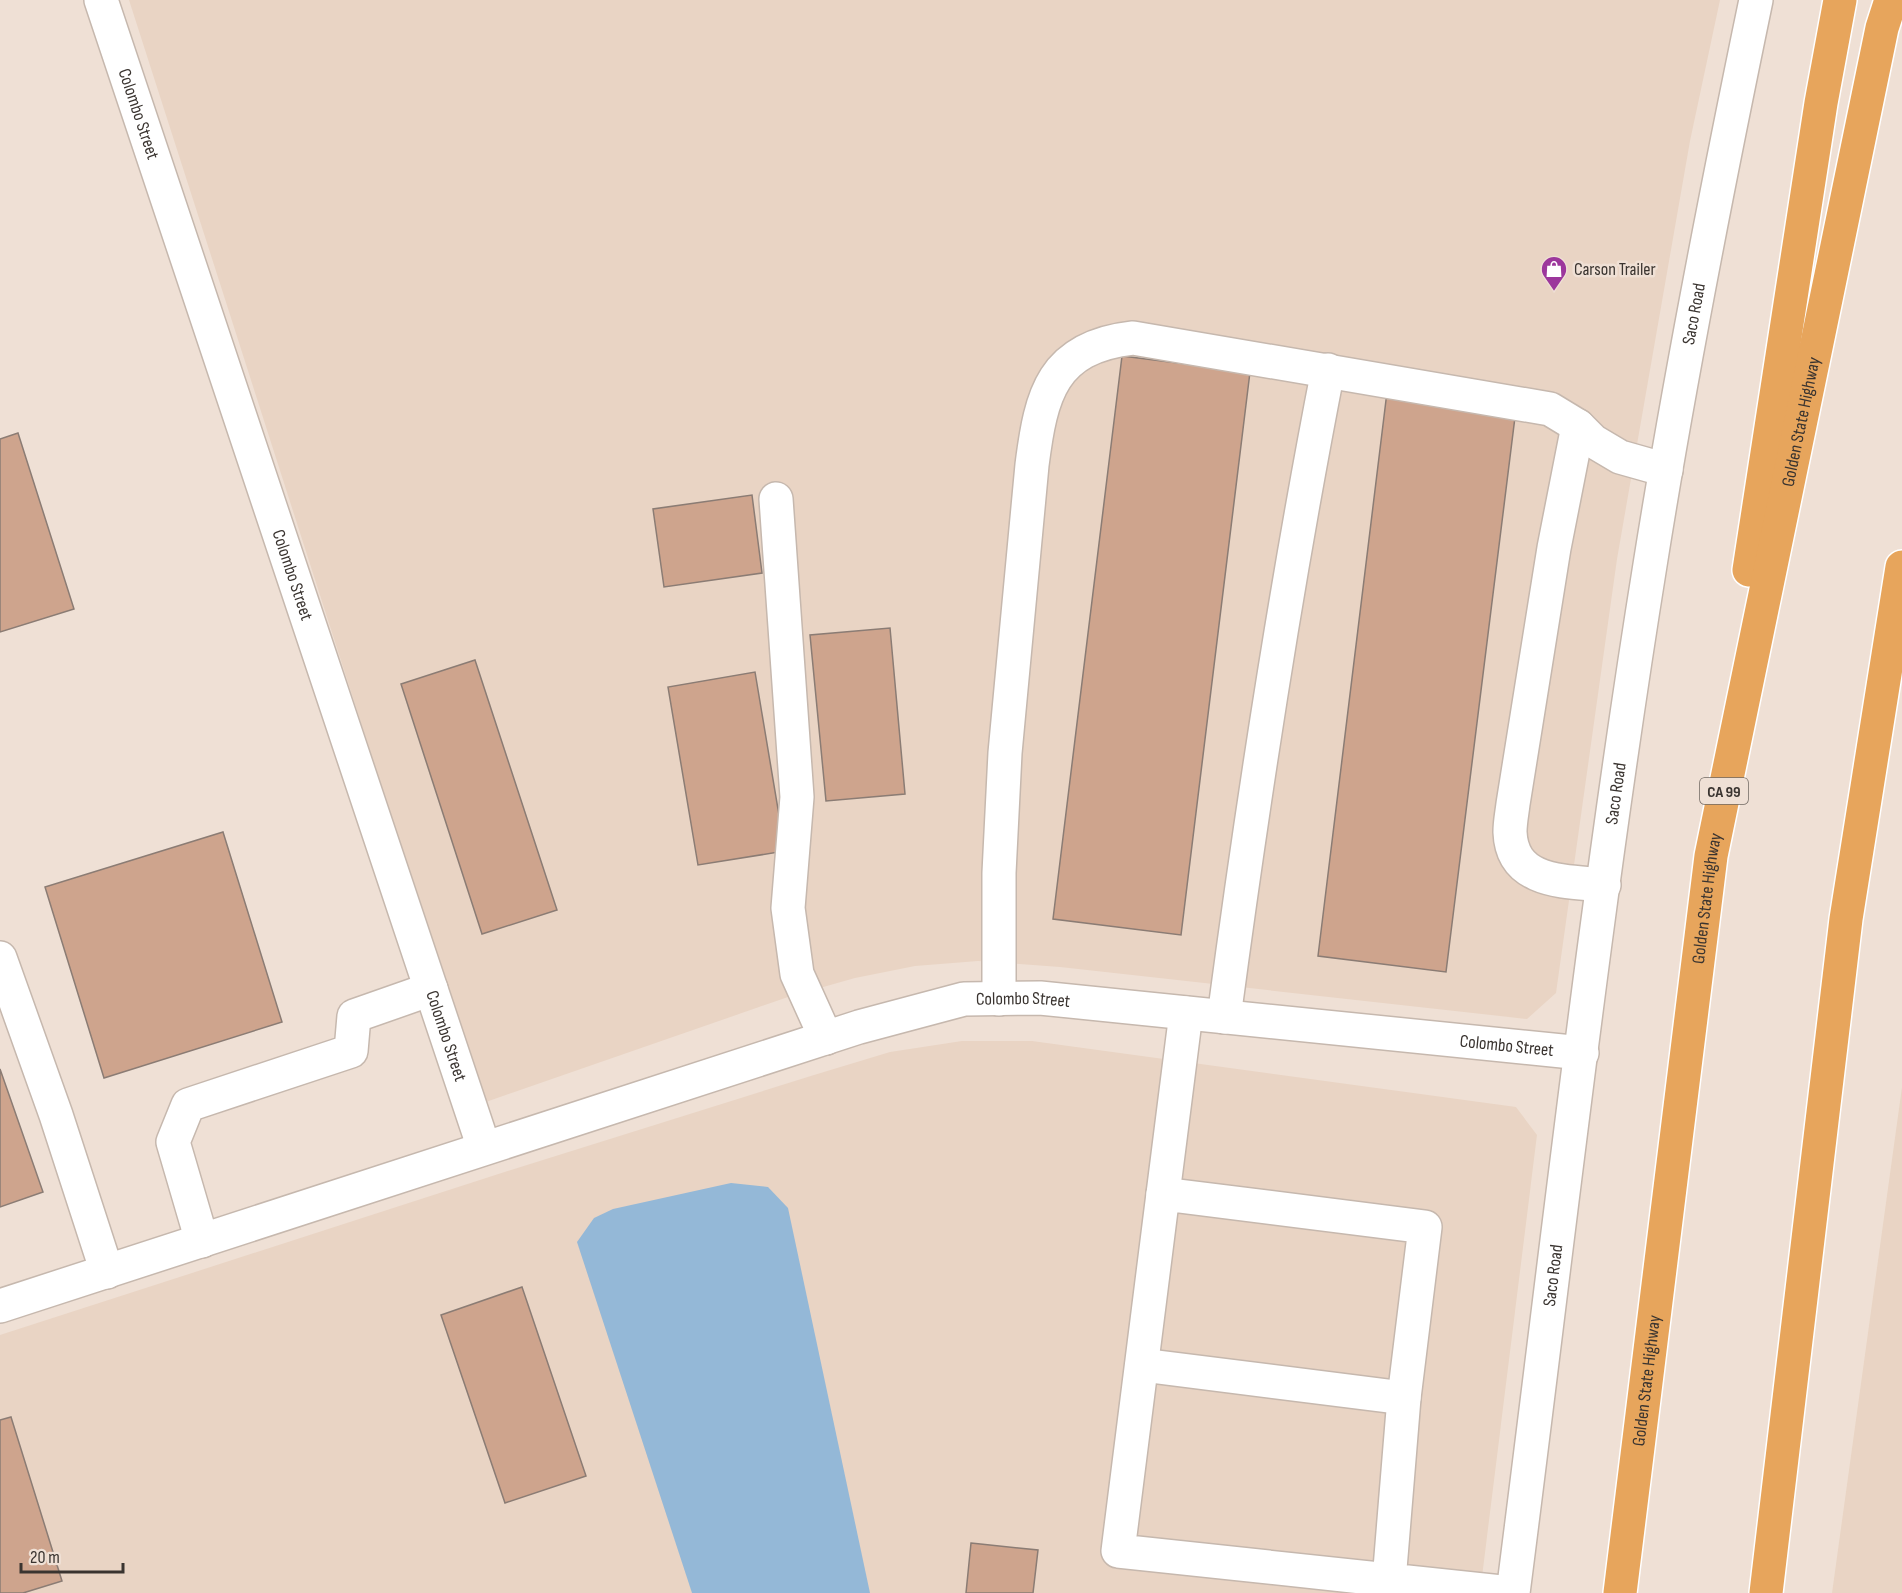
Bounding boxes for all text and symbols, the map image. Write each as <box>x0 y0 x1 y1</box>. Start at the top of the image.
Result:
street label: Colombo Street <box>114 66 164 163</box>
shop icon: Carson Trailer <box>1539 254 1569 292</box>
place label: Carson Trailer <box>1574 259 1656 280</box>
street label: Saco Road <box>1678 282 1710 346</box>
street label: Golden State Highway <box>1778 355 1825 489</box>
street label: Colombo Street <box>267 527 317 624</box>
street label: Saco Road <box>1601 761 1631 826</box>
road number: CA 99 <box>1700 778 1748 804</box>
street label: Golden State Highway <box>1688 831 1726 965</box>
street label: Colombo Street <box>421 988 471 1085</box>
street label: Colombo Street <box>976 988 1072 1012</box>
street label: Colombo Street <box>1459 1031 1555 1061</box>
street label: Saco Road <box>1539 1243 1567 1308</box>
street label: Golden State Highway <box>1628 1314 1665 1447</box>
scale bar <box>21 1536 123 1574</box>
text: 20 m <box>30 1547 60 1568</box>

